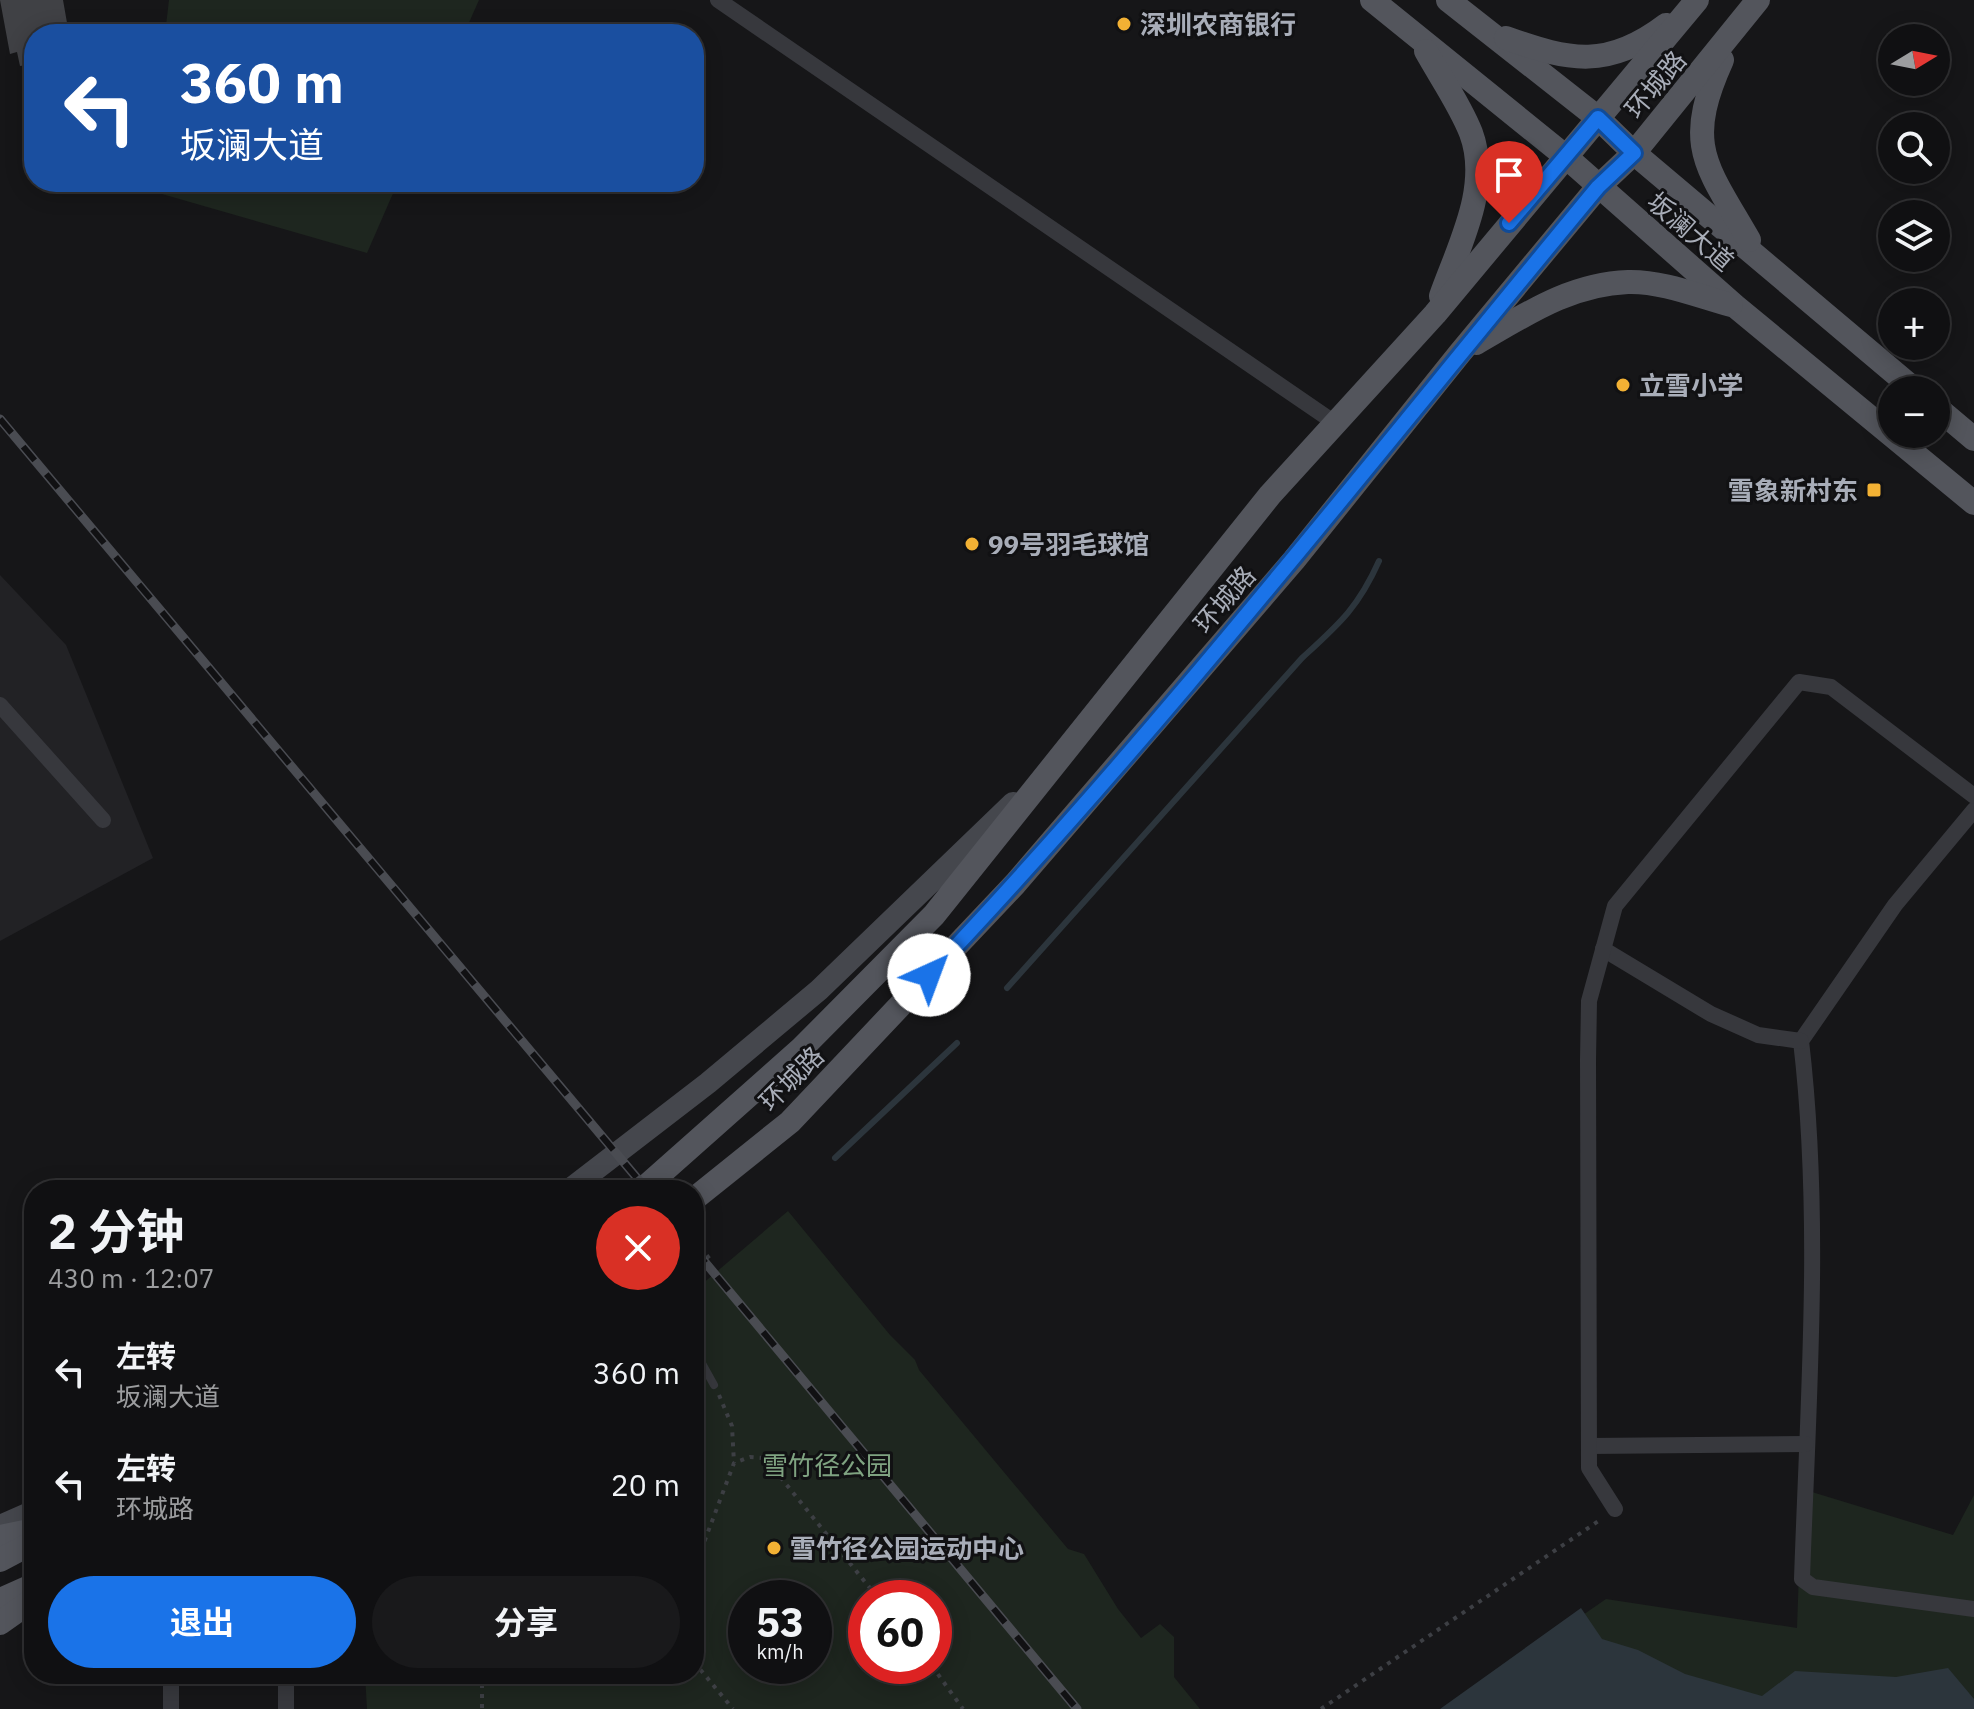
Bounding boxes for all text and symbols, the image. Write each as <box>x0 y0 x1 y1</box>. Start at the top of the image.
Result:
place label: 深圳农商银行 <box>1140 7 1296 41</box>
marker: 深圳农商银行 <box>1115 15 1133 33</box>
north arrow <box>1878 24 1950 96</box>
map controls <box>1878 24 1950 448</box>
street label: 环城路 <box>1617 43 1693 125</box>
text: 360 m <box>180 46 344 118</box>
icon: left <box>48 56 152 160</box>
button: search <box>1878 112 1950 184</box>
text: 坂澜大道 <box>180 121 324 168</box>
pin <box>1475 141 1543 223</box>
icon: arrive <box>1487 153 1531 197</box>
street label: 坂澜大道 <box>1641 184 1741 278</box>
button: layers <box>1878 200 1950 272</box>
button: + <box>1878 288 1950 360</box>
place label: 立雪小学 <box>1639 368 1743 402</box>
marker: 立雪小学 <box>1614 376 1632 394</box>
button: − <box>1878 376 1950 448</box>
place label: 雪象新村东 <box>1728 473 1858 507</box>
marker: 雪象新村东 <box>1865 481 1883 499</box>
place label: 99号羽毛球馆 <box>988 527 1149 561</box>
marker: 99号羽毛球馆 <box>963 535 981 553</box>
street label: 环城路 <box>1186 558 1262 640</box>
position arrow <box>887 933 971 1017</box>
street label: 环城路 <box>751 1038 831 1118</box>
text: 2 分钟 <box>48 1200 184 1262</box>
button: close <box>596 1206 680 1290</box>
text: 430 m · 12:07 <box>48 1261 214 1295</box>
text: 左转 <box>116 1336 176 1375</box>
icon: left <box>48 1350 92 1394</box>
text: 360 m <box>593 1353 680 1392</box>
text: 坂澜大道 <box>116 1379 220 1413</box>
text: 左转 <box>116 1448 176 1487</box>
park label: 雪竹径公园 <box>762 1448 892 1482</box>
icon: left <box>48 1462 92 1506</box>
text: 20 m <box>611 1465 680 1504</box>
text: 环城路 <box>116 1491 194 1525</box>
place label: 雪竹径公园运动中心 <box>790 1531 1024 1565</box>
marker: 雪竹径公园运动中心 <box>765 1539 783 1557</box>
button: 退出 <box>48 1576 356 1668</box>
button: 分享 <box>372 1576 680 1668</box>
speed limit sign: 60 <box>848 1580 952 1684</box>
text: 53 <box>756 1596 804 1648</box>
text: km/h <box>756 1638 804 1665</box>

